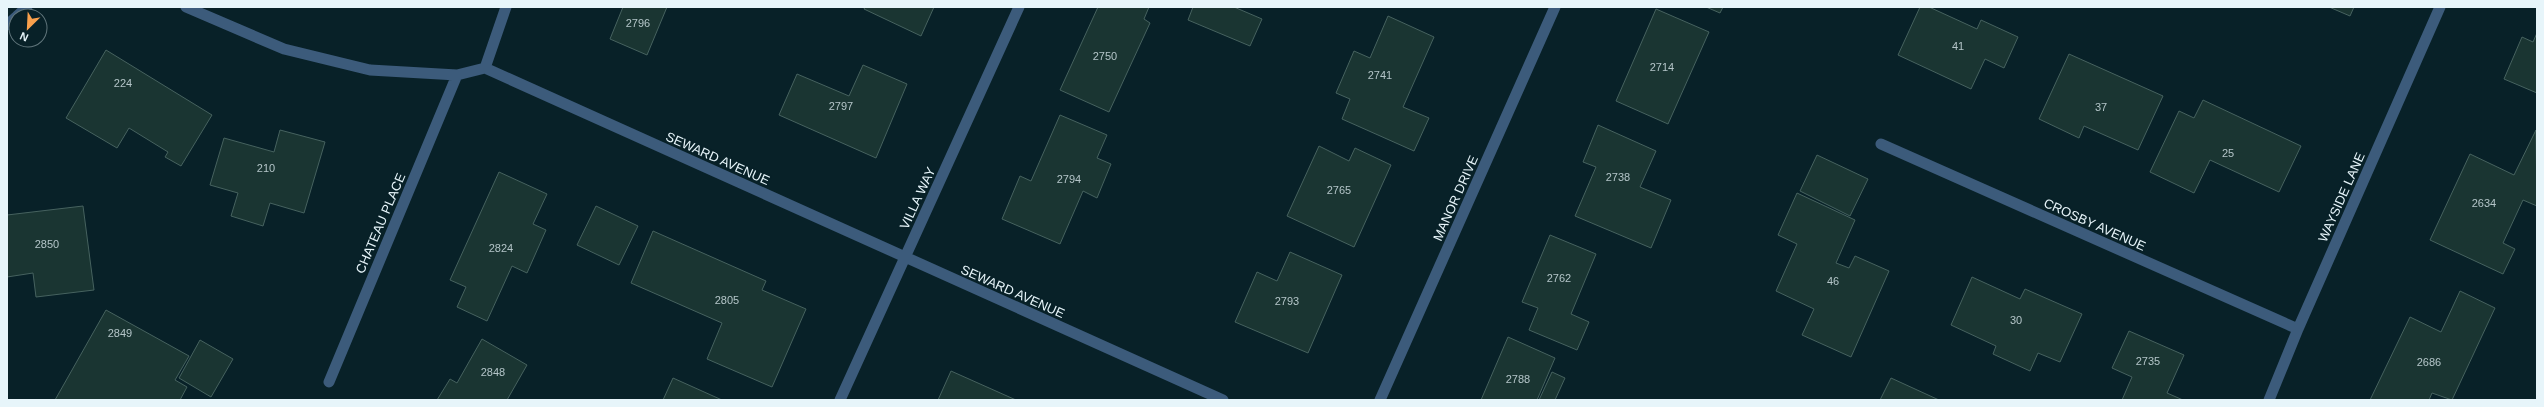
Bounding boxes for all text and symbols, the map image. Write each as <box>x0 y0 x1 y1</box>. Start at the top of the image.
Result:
north arrow <box>8 8 48 48</box>
house number: 2796 <box>626 17 650 29</box>
text: N <box>18 30 30 44</box>
house number: 41 <box>1952 40 1964 52</box>
house number: 2750 <box>1093 50 1117 62</box>
house number: 2714 <box>1650 61 1674 73</box>
house number: 2741 <box>1368 69 1392 81</box>
house number: 224 <box>114 77 132 89</box>
house number: 2797 <box>829 100 853 112</box>
house number: 37 <box>2095 101 2107 113</box>
street label: SEWARD AVENUE <box>664 129 772 188</box>
house number: 25 <box>2222 147 2234 159</box>
street label: WAYSIDE LANE <box>2315 150 2368 244</box>
street label: MANOR DRIVE <box>1430 153 1481 243</box>
house number: 210 <box>257 162 275 174</box>
street label: VILLA WAY <box>897 165 938 232</box>
street label: CHATEAU PLACE <box>353 171 408 276</box>
house number: 2738 <box>1606 171 1630 183</box>
house number: 2794 <box>1057 173 1081 185</box>
house number: 2765 <box>1327 184 1351 196</box>
street label: CROSBY AVENUE <box>2041 195 2148 254</box>
house number: 2634 <box>2472 197 2496 209</box>
house number: 2850 <box>35 238 59 250</box>
house number: 2824 <box>489 242 513 254</box>
street label: SEWARD AVENUE <box>959 262 1067 321</box>
house number: 2762 <box>1547 272 1571 284</box>
house number: 46 <box>1827 275 1839 287</box>
house number: 2805 <box>715 294 739 306</box>
house number: 2793 <box>1275 295 1299 307</box>
house number: 30 <box>2010 314 2022 326</box>
house number: 2849 <box>108 327 132 339</box>
house number: 2735 <box>2136 355 2160 367</box>
house number: 2686 <box>2417 356 2441 368</box>
house number: 2848 <box>481 366 505 378</box>
house number: 2788 <box>1506 373 1530 385</box>

